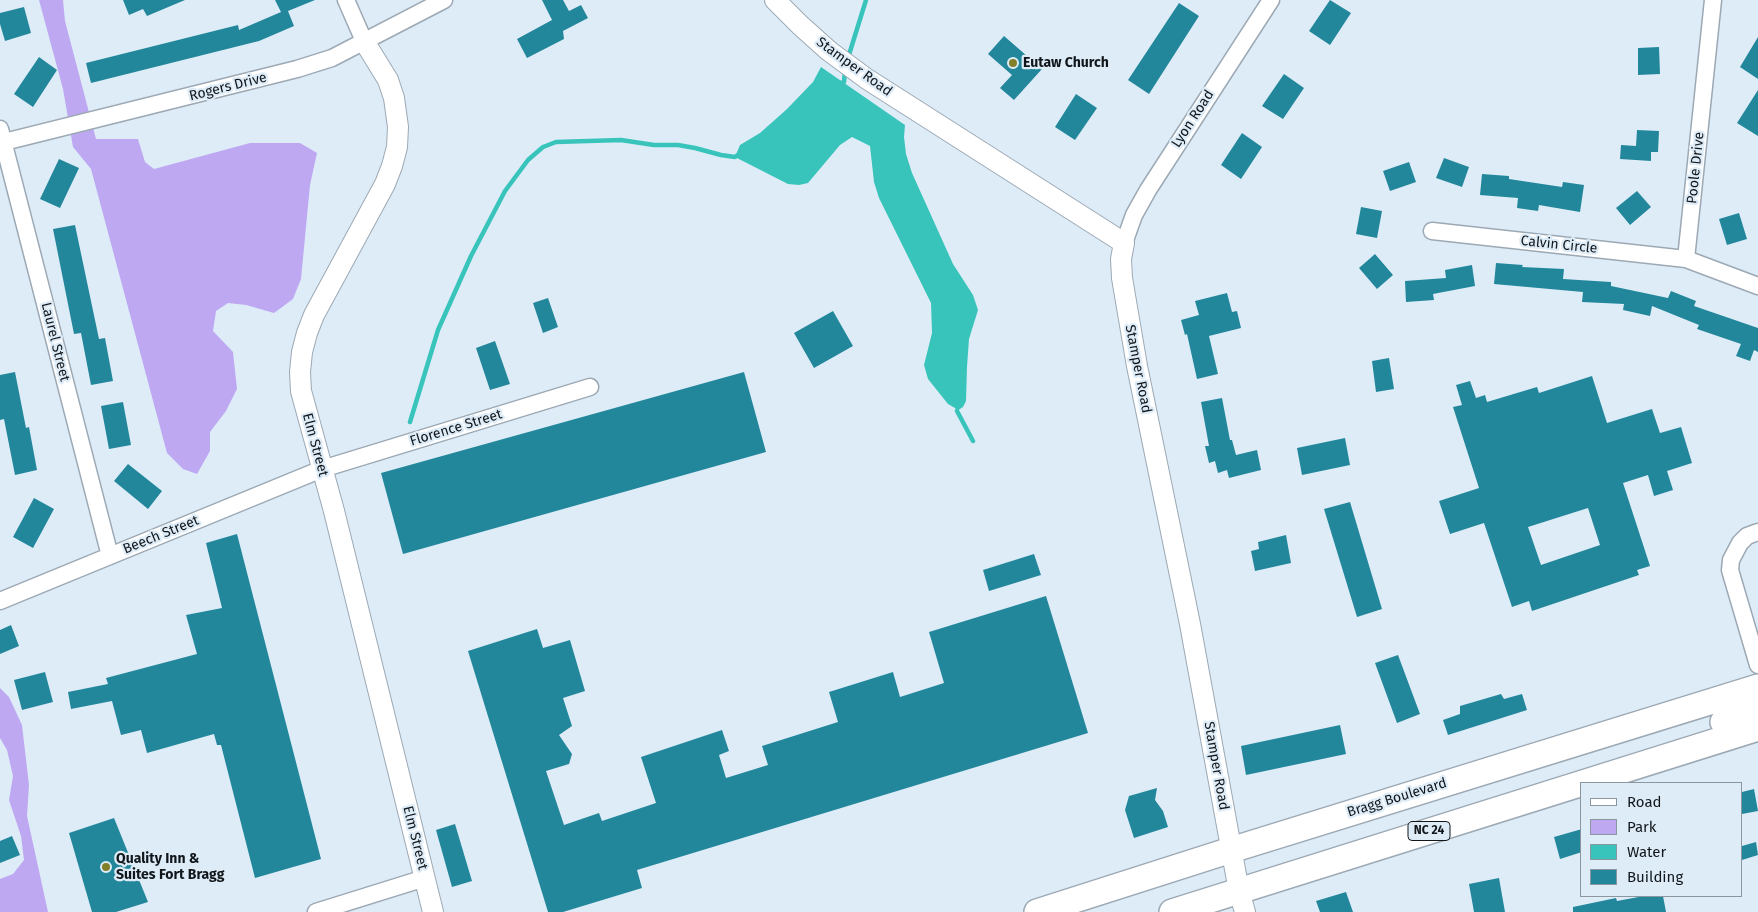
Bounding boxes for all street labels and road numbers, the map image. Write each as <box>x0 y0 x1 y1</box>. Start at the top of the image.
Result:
street label: Stamper Road <box>813 34 895 100</box>
street label: Rogers Drive <box>187 69 269 105</box>
street label: Lyon Road <box>1168 87 1218 151</box>
street label: Poole Drive <box>1684 131 1708 205</box>
street label: Calvin Circle <box>1520 233 1598 257</box>
street label: Laurel Street <box>37 301 73 383</box>
street label: Stamper Road <box>1121 323 1155 415</box>
street label: Florence Street <box>408 406 504 450</box>
street label: Elm Street <box>298 411 332 479</box>
street label: Beech Street <box>121 512 201 558</box>
street label: Stamper Road <box>1200 720 1232 812</box>
street label: Bragg Boulevard <box>1345 775 1449 821</box>
street label: Elm Street <box>399 804 431 872</box>
road number: NC 24 <box>1408 821 1450 840</box>

